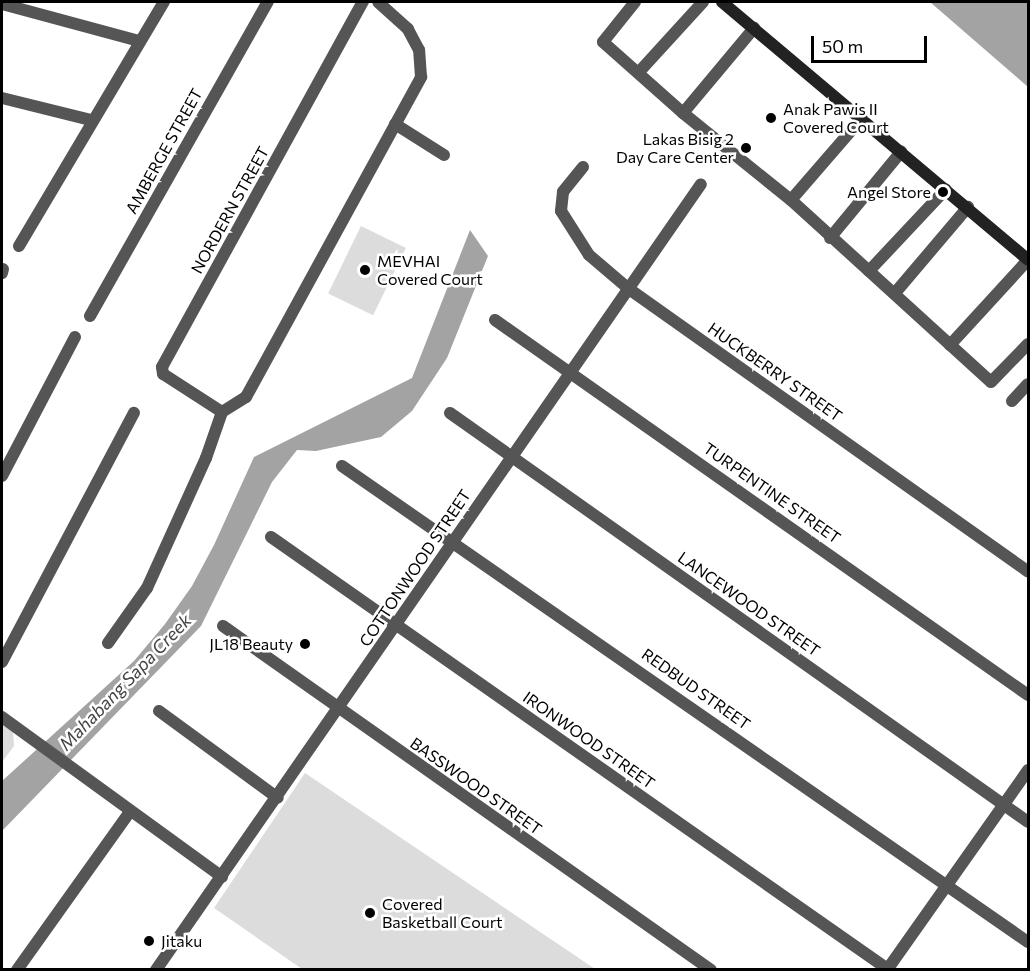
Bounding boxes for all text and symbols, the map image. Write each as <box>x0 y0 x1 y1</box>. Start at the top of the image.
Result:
scale bar <box>814 24 930 62</box>
text: 50 m <box>822 35 863 57</box>
street label: AMBERGE STREET <box>122 85 206 217</box>
place label: Anak Pawis II Covered Court <box>783 99 889 137</box>
marker: Anak Pawis II Covered Court <box>764 111 778 125</box>
place label: Lakas Bisig 2 Day Care Center <box>616 129 734 167</box>
marker: Lakas Bisig 2 Day Care Center <box>739 141 753 155</box>
street label: NORDERN STREET <box>187 143 273 277</box>
place label: Angel Store <box>847 182 931 202</box>
marker: Angel Store <box>936 185 950 199</box>
place label: MEVHAI Covered Court <box>377 251 483 289</box>
marker: MEVHAI Covered Court <box>358 263 372 277</box>
street label: HUCKBERRY STREET <box>704 319 846 425</box>
street label: TURPENTINE STREET <box>700 438 844 548</box>
street label: COTTONWOOD STREET <box>355 486 475 650</box>
street label: LANCEWOOD STREET <box>674 548 824 660</box>
water label: Mahabang Sapa Creek <box>54 609 196 755</box>
place label: JL18 Beauty <box>209 634 293 654</box>
marker: JL18 Beauty <box>298 637 312 651</box>
street label: REDBUD STREET <box>638 644 754 734</box>
street label: IRONWOOD STREET <box>519 687 659 793</box>
street label: BASSWOOD STREET <box>407 733 545 839</box>
place label: Covered Basketball Court <box>382 894 503 932</box>
marker: Covered Basketball Court <box>363 906 377 920</box>
place label: Jitaku <box>161 931 202 951</box>
marker: Jitaku <box>142 934 156 948</box>

